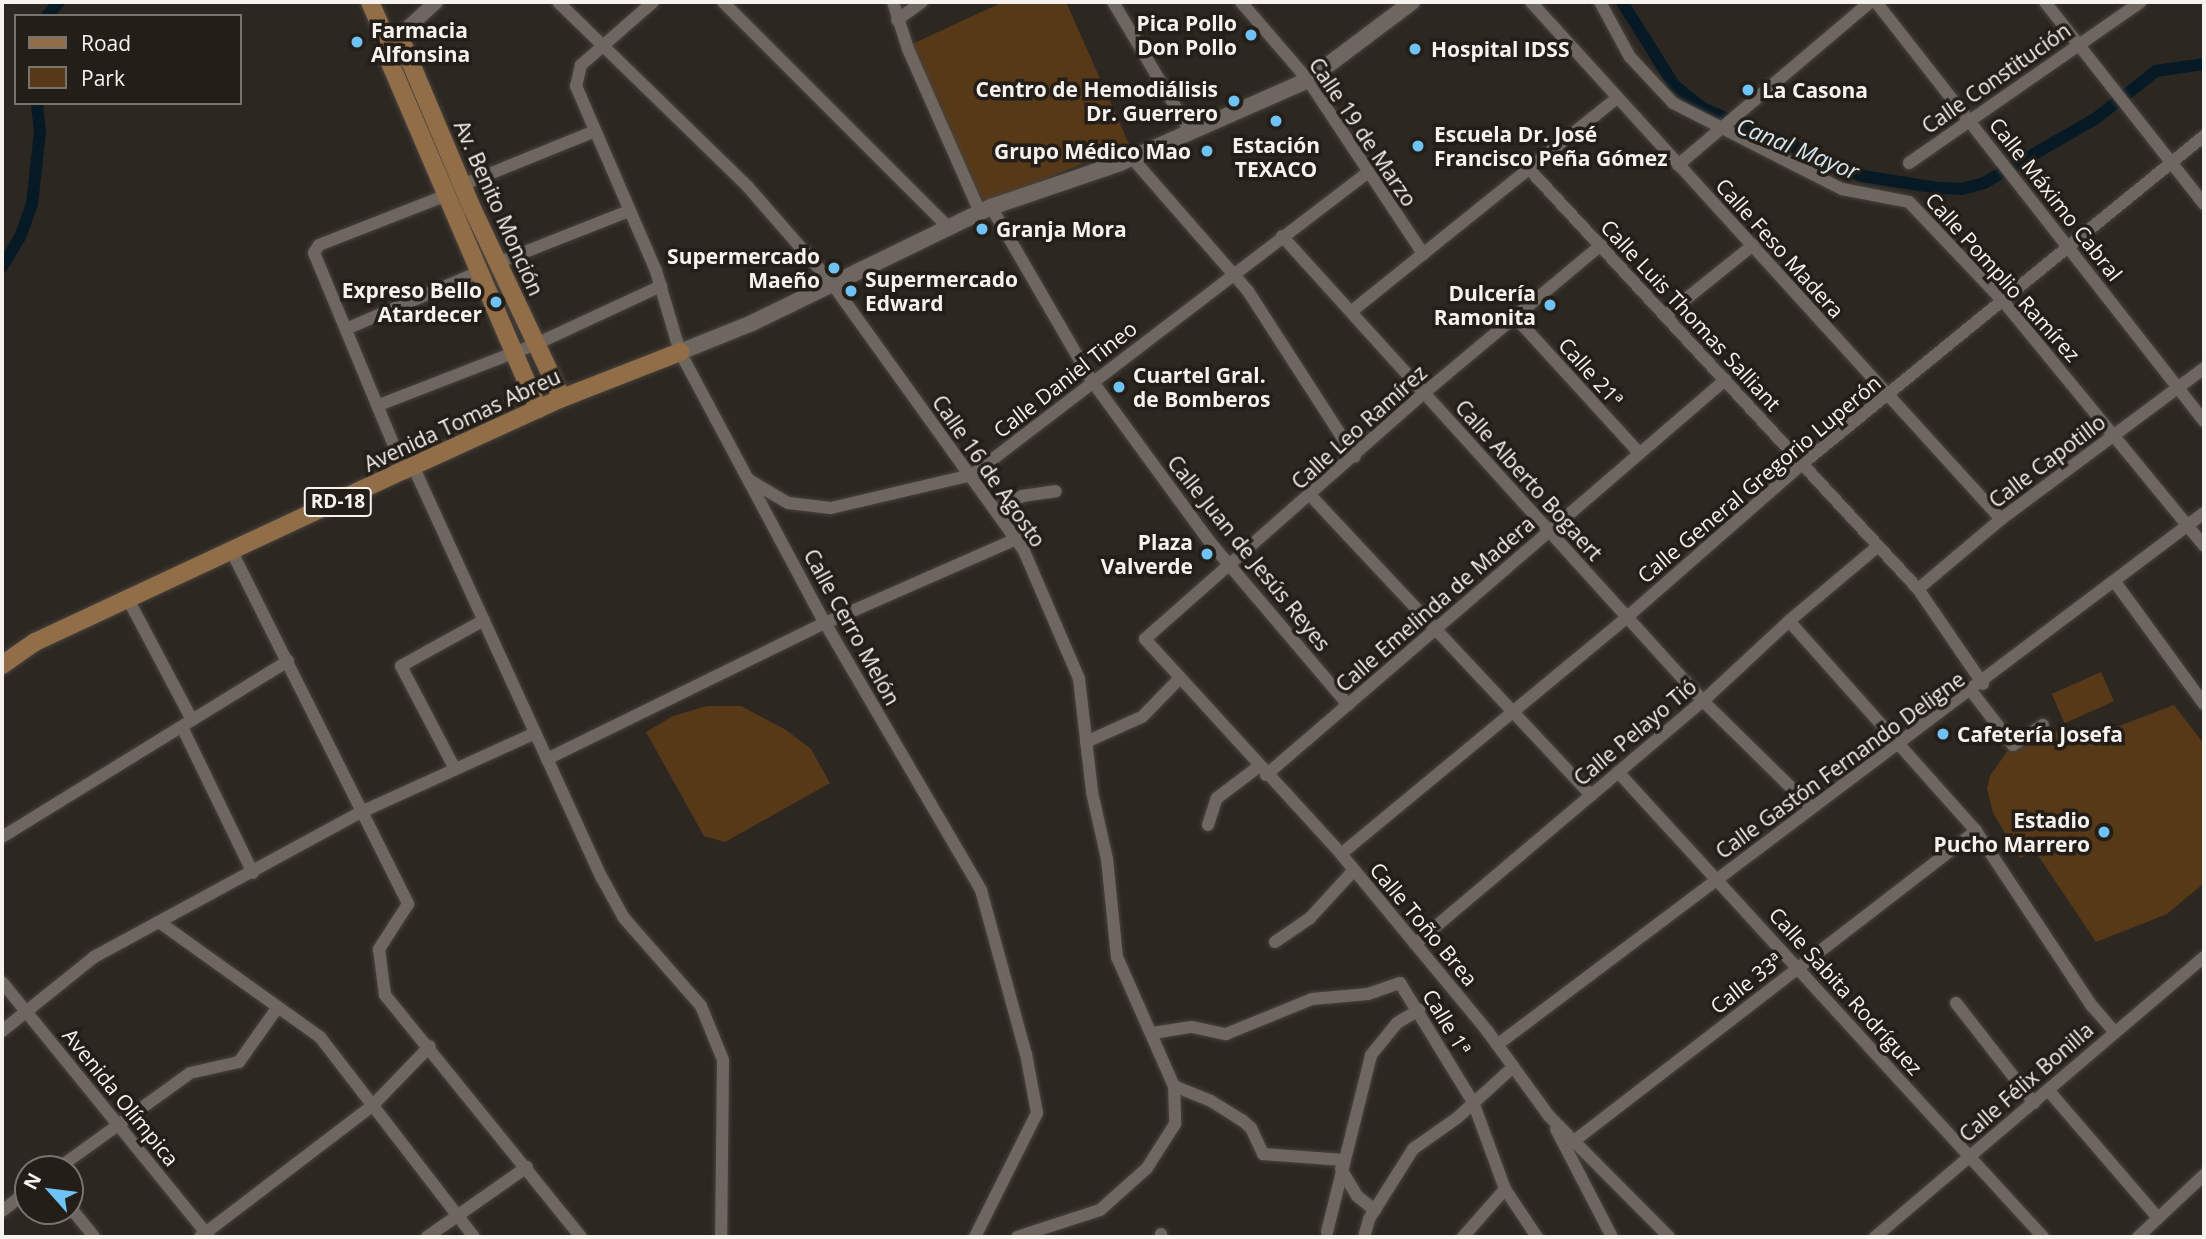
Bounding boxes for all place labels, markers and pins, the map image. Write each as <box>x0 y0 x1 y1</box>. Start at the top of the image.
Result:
place label: Pica Pollo Don Pollo <box>1136 10 1237 60</box>
place label: Farmacia Alfonsina <box>371 17 470 67</box>
marker: Pica Pollo Don Pollo <box>1243 27 1259 43</box>
marker: Farmacia Alfonsina <box>349 34 365 50</box>
place label: Hospital IDSS <box>1431 36 1569 62</box>
marker: Hospital IDSS <box>1405 39 1425 59</box>
place label: Centro de Hemodiálisis Dr. Guerrero <box>976 76 1218 126</box>
place label: La Casona <box>1762 77 1868 103</box>
marker: La Casona <box>1740 82 1756 98</box>
marker: Centro de Hemodiálisis Dr. Guerrero <box>1224 91 1244 111</box>
marker: Estación TEXACO <box>1268 113 1284 129</box>
place label: Escuela Dr. José Francisco Peña Gómez <box>1434 121 1667 171</box>
place label: Estación TEXACO <box>1232 132 1320 182</box>
marker: Escuela Dr. José Francisco Peña Gómez <box>1408 136 1428 156</box>
place label: Grupo Médico Mao <box>994 138 1191 164</box>
marker: Grupo Médico Mao <box>1197 141 1217 161</box>
place label: Granja Mora <box>996 216 1127 242</box>
marker: Granja Mora <box>974 221 990 237</box>
place label: Supermercado Maeño <box>667 243 820 293</box>
marker: Supermercado Maeño <box>826 260 842 276</box>
place label: Supermercado Edward <box>865 266 1018 316</box>
place label: Expreso Bello Atardecer <box>342 277 482 327</box>
place label: Dulcería Ramonita <box>1434 280 1536 330</box>
marker: Supermercado Edward <box>843 283 859 299</box>
marker: Expreso Bello Atardecer <box>488 294 504 310</box>
marker: Dulcería Ramonita <box>1542 297 1558 313</box>
place label: Cuartel Gral. de Bomberos <box>1133 362 1271 412</box>
marker: Cuartel Gral. de Bomberos <box>1111 379 1127 395</box>
place label: Plaza Valverde <box>1101 529 1193 579</box>
marker: Plaza Valverde <box>1199 546 1215 562</box>
place label: Cafetería Josefa <box>1957 721 2123 747</box>
marker: Cafetería Josefa <box>1935 726 1951 742</box>
place label: Estadio Pucho Marrero <box>1933 807 2090 857</box>
marker: Estadio Pucho Marrero <box>2096 824 2112 840</box>

